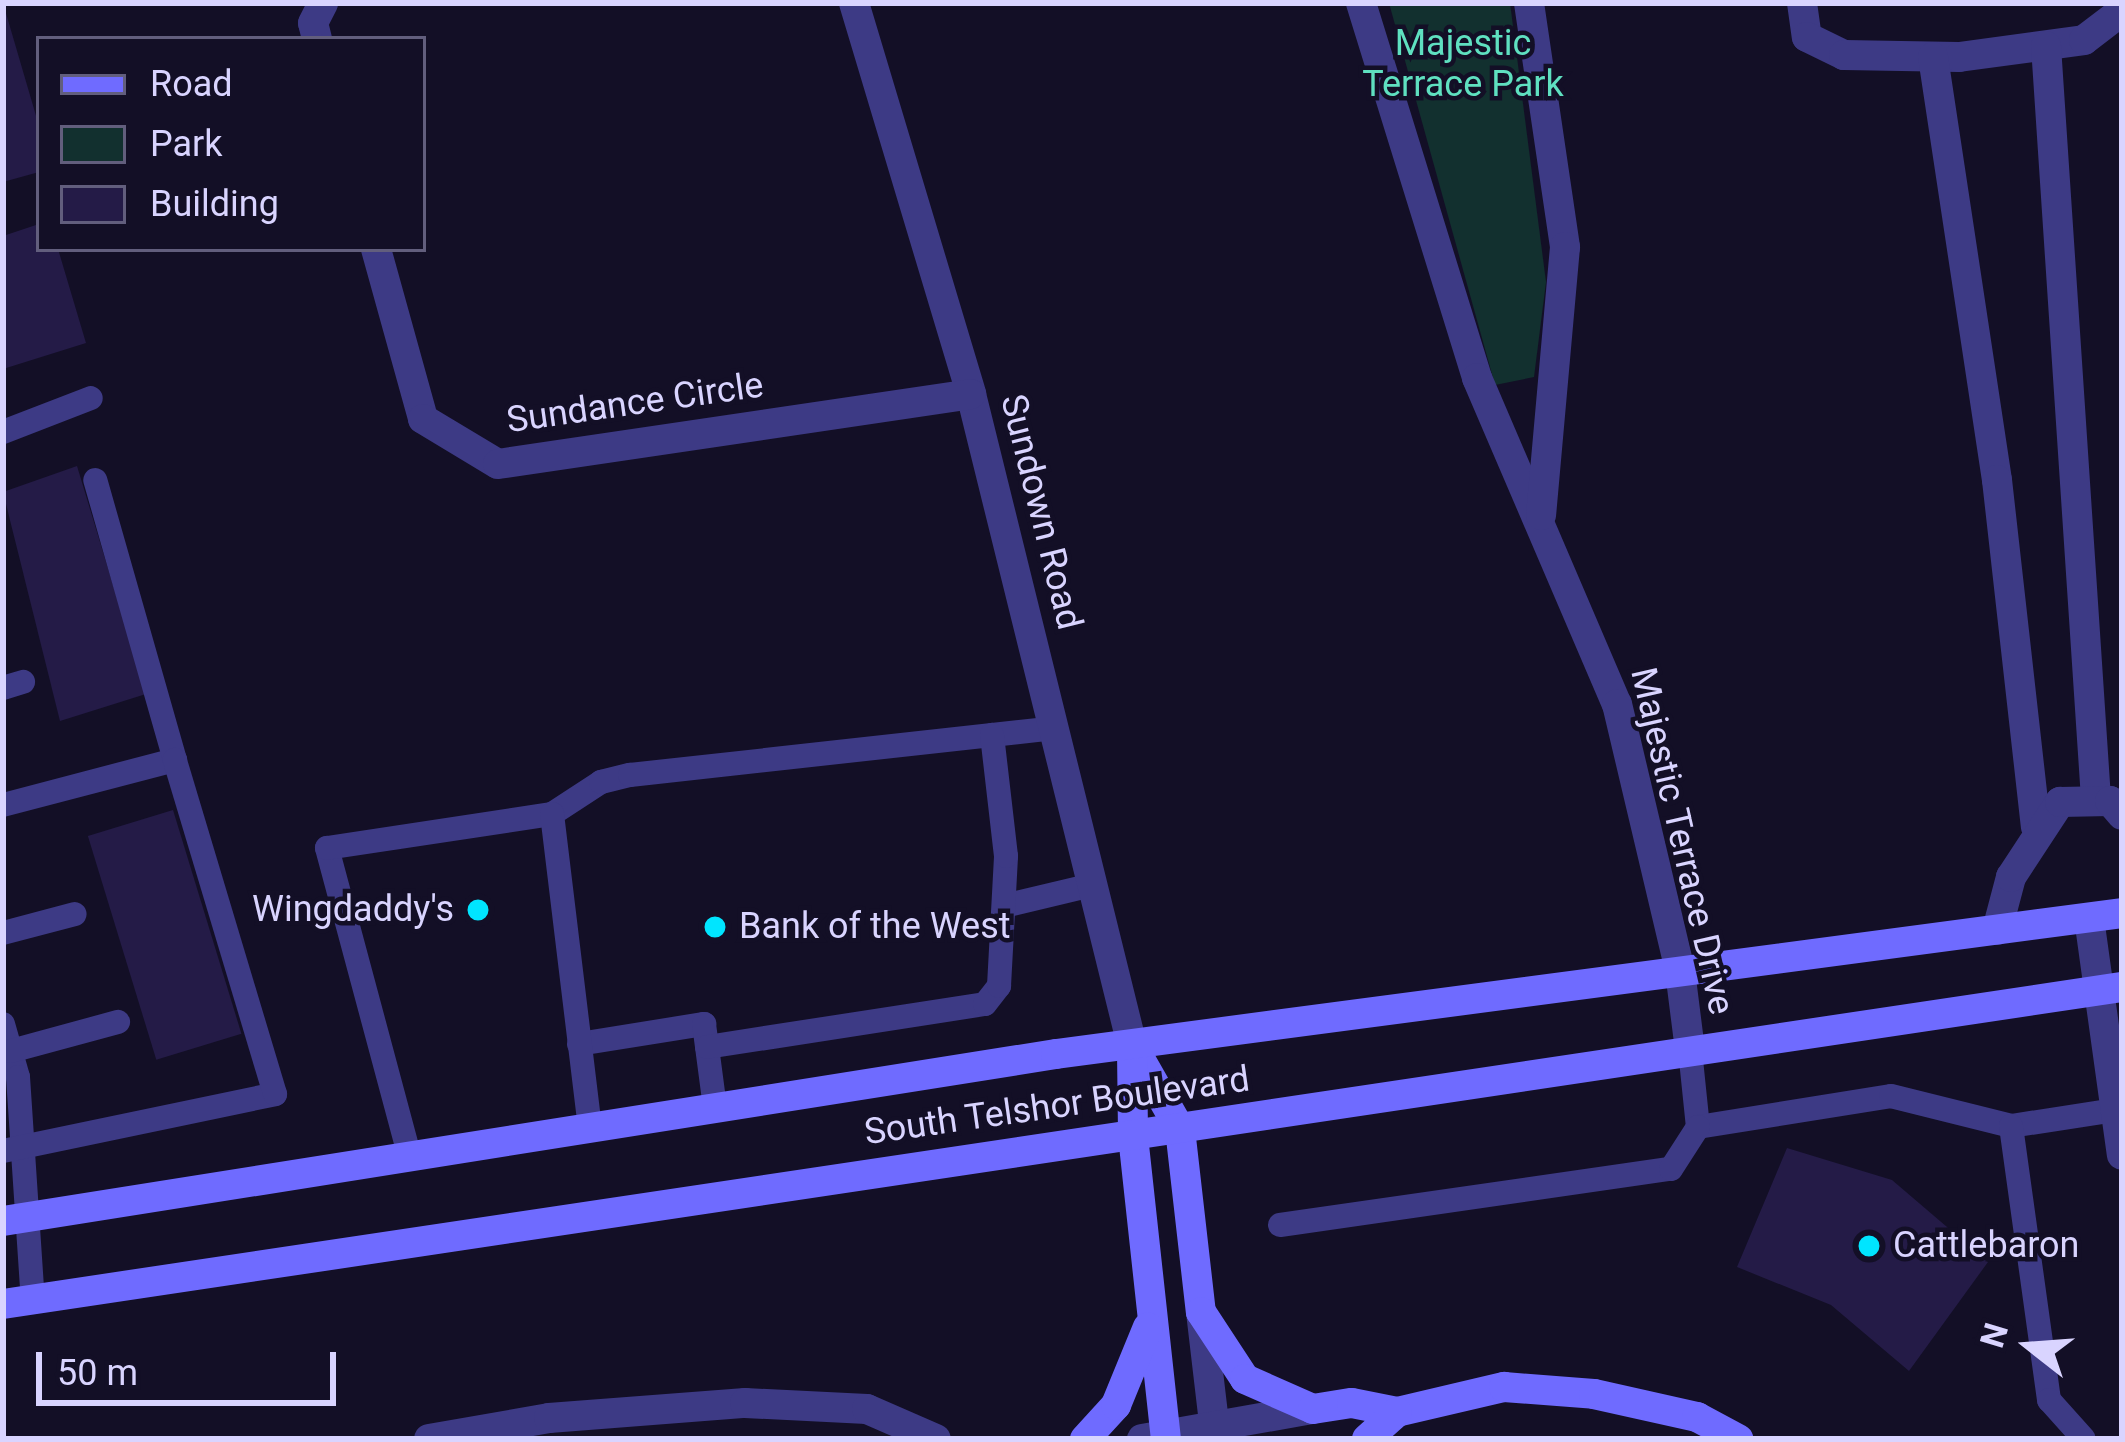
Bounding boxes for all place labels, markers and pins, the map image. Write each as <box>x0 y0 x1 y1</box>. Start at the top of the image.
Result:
place label: Wingdaddy's <box>252 888 454 932</box>
marker: Wingdaddy's <box>465 897 491 923</box>
place label: Bank of the West <box>739 905 1011 949</box>
marker: Bank of the West <box>702 914 728 940</box>
place label: Cattlebaron <box>1893 1224 2079 1268</box>
marker: Cattlebaron <box>1856 1233 1882 1259</box>

